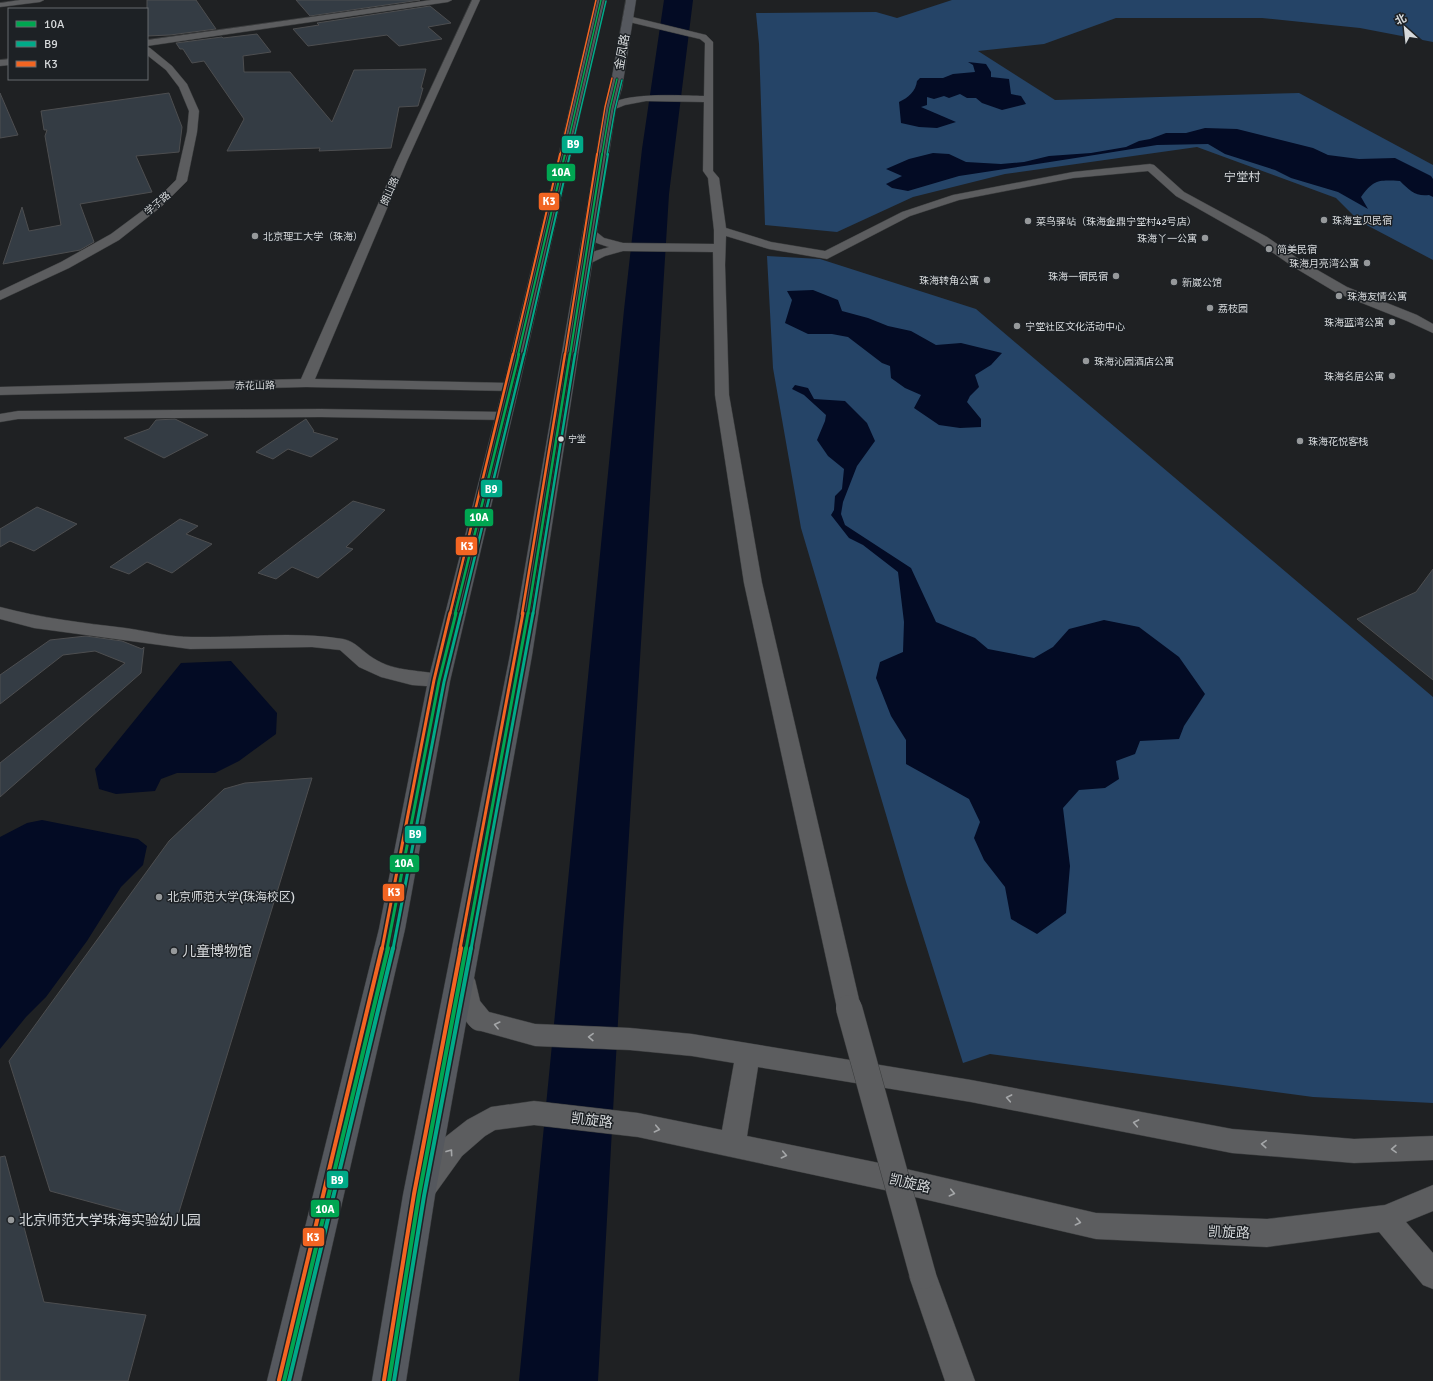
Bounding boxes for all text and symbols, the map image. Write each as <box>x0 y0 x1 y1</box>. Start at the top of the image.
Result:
legend <box>8 8 148 80</box>
north arrow <box>1385 8 1425 48</box>
text: 北 <box>1393 11 1409 28</box>
text: 10A <box>44 17 65 32</box>
street label: 金凤路 <box>612 33 633 71</box>
text: B9 <box>44 37 58 52</box>
text: K3 <box>44 57 58 72</box>
line badge: B9 <box>561 135 584 154</box>
text: B9 <box>567 138 579 151</box>
line badge: 10A <box>546 163 576 182</box>
text: 10A <box>552 166 570 179</box>
district label: 宁堂村 <box>1224 170 1261 185</box>
street label: 朗山路 <box>379 175 401 208</box>
street label: 学子路 <box>142 189 173 218</box>
line badge: K3 <box>538 192 560 211</box>
text: K3 <box>543 195 555 208</box>
marker: 珠海宝贝民宿 <box>1319 215 1329 225</box>
place label: 珠海宝贝民宿 <box>1332 215 1392 227</box>
marker: 菜鸟驿站（珠海金鼎宁堂村42号店） <box>1023 216 1033 226</box>
place label: 菜鸟驿站（珠海金鼎宁堂村42号店） <box>1036 216 1197 228</box>
marker: 北京理工大学（珠海） <box>250 231 260 241</box>
place label: 北京理工大学（珠海） <box>263 231 363 243</box>
place label: 珠海丫一公寓 <box>1137 233 1197 245</box>
marker: 珠海丫一公寓 <box>1200 233 1210 243</box>
marker: 简美民宿 <box>1264 244 1274 254</box>
place label: 简美民宿 <box>1277 244 1317 256</box>
place label: 珠海月亮湾公寓 <box>1289 258 1359 270</box>
marker: 珠海月亮湾公寓 <box>1362 258 1372 268</box>
place label: 珠海一宿民宿 <box>1048 271 1108 283</box>
marker: 珠海一宿民宿 <box>1111 271 1121 281</box>
place label: 珠海转角公寓 <box>919 275 979 287</box>
marker: 珠海转角公寓 <box>982 275 992 285</box>
marker: 新崴公馆 <box>1169 277 1179 287</box>
place label: 新崴公馆 <box>1182 277 1222 289</box>
marker: 珠海友情公寓 <box>1334 291 1344 301</box>
place label: 珠海友情公寓 <box>1347 291 1407 303</box>
marker: 荔枝园 <box>1205 303 1215 313</box>
place label: 荔枝园 <box>1218 303 1248 315</box>
place label: 珠海蓝湾公寓 <box>1324 317 1384 329</box>
marker: 珠海蓝湾公寓 <box>1387 317 1397 327</box>
marker: 宁堂社区文化活动中心 <box>1012 321 1022 331</box>
place label: 宁堂社区文化活动中心 <box>1025 321 1125 333</box>
marker: 珠海沁园酒店公寓 <box>1081 356 1091 366</box>
place label: 珠海沁园酒店公寓 <box>1094 356 1174 368</box>
place label: 珠海名居公寓 <box>1324 371 1384 383</box>
marker: 珠海名居公寓 <box>1387 371 1397 381</box>
street label: 赤花山路 <box>235 380 275 392</box>
marker: 宁堂 <box>556 434 566 444</box>
place label: 宁堂 <box>568 434 586 445</box>
marker: 珠海花悦客栈 <box>1295 436 1305 446</box>
place label: 珠海花悦客栈 <box>1308 436 1368 448</box>
line badge: B9 <box>480 479 503 498</box>
text: B9 <box>485 483 497 496</box>
line badge: 10A <box>464 508 494 527</box>
text: 10A <box>470 511 488 524</box>
line badge: K3 <box>455 536 478 556</box>
text: K3 <box>461 540 473 553</box>
line badge: B9 <box>404 825 427 844</box>
text: B9 <box>409 828 421 841</box>
line badge: 10A <box>389 854 420 873</box>
text: 10A <box>395 857 413 870</box>
line badge: K3 <box>382 883 405 902</box>
text: K3 <box>388 886 400 899</box>
place label: 北京师范大学(珠海校区) <box>167 890 295 905</box>
marker: 北京师范大学(珠海校区) <box>154 892 164 902</box>
place label: 儿童博物馆 <box>182 943 252 960</box>
marker: 儿童博物馆 <box>169 946 179 956</box>
one-way arrow <box>494 1022 501 1030</box>
one-way arrow <box>588 1033 594 1041</box>
one-way arrow <box>1005 1095 1012 1103</box>
street label: 凯旋路 <box>570 1110 614 1131</box>
one-way arrow <box>1133 1119 1139 1128</box>
one-way arrow <box>653 1124 660 1132</box>
one-way arrow <box>1261 1139 1267 1148</box>
one-way arrow <box>1391 1145 1397 1154</box>
one-way arrow <box>445 1149 452 1156</box>
one-way arrow <box>781 1151 787 1159</box>
line badge: B9 <box>326 1170 349 1189</box>
street label: 凯旋路 <box>888 1170 932 1196</box>
text: B9 <box>331 1174 343 1187</box>
one-way arrow <box>949 1188 955 1196</box>
line badge: 10A <box>310 1199 340 1218</box>
text: 10A <box>316 1203 334 1216</box>
place label: 北京师范大学珠海实验幼儿园 <box>19 1212 201 1229</box>
marker: 北京师范大学珠海实验幼儿园 <box>6 1215 16 1225</box>
one-way arrow <box>1075 1217 1082 1226</box>
street label: 凯旋路 <box>1208 1223 1250 1242</box>
line badge: K3 <box>302 1227 325 1247</box>
text: K3 <box>307 1231 319 1244</box>

